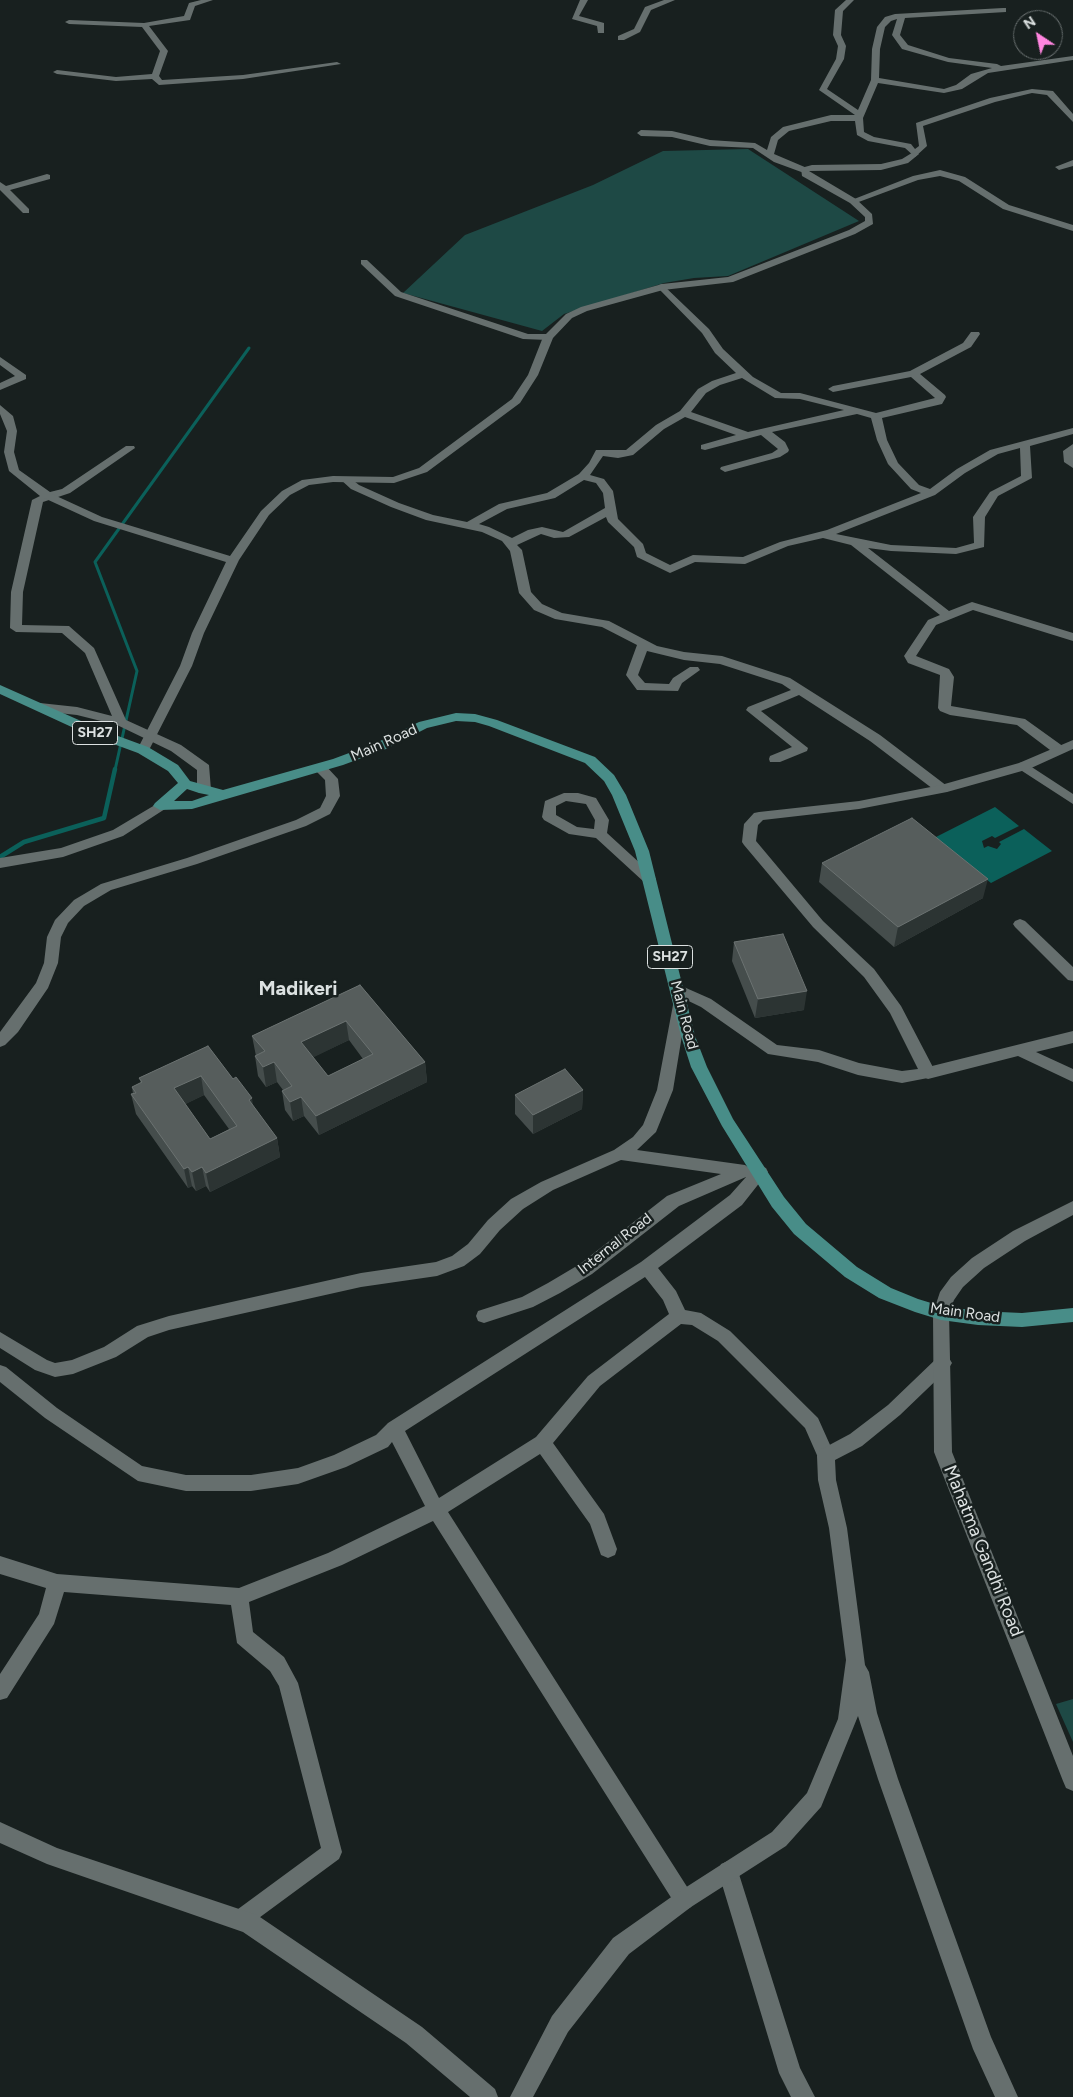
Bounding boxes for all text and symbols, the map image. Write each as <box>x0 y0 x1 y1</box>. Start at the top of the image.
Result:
north arrow <box>1013 10 1063 60</box>
text: N <box>1021 13 1039 33</box>
street label: Main Road <box>348 720 420 766</box>
road number: SH27 <box>72 721 118 744</box>
road number: SH27 <box>648 946 692 969</box>
district label: Madikeri <box>258 977 338 1001</box>
street label: Main Road <box>666 979 702 1051</box>
street label: Internal Road <box>574 1210 656 1278</box>
street label: Main Road <box>929 1299 1001 1327</box>
street label: Mahatma Gandhi Road <box>939 1462 1027 1640</box>

